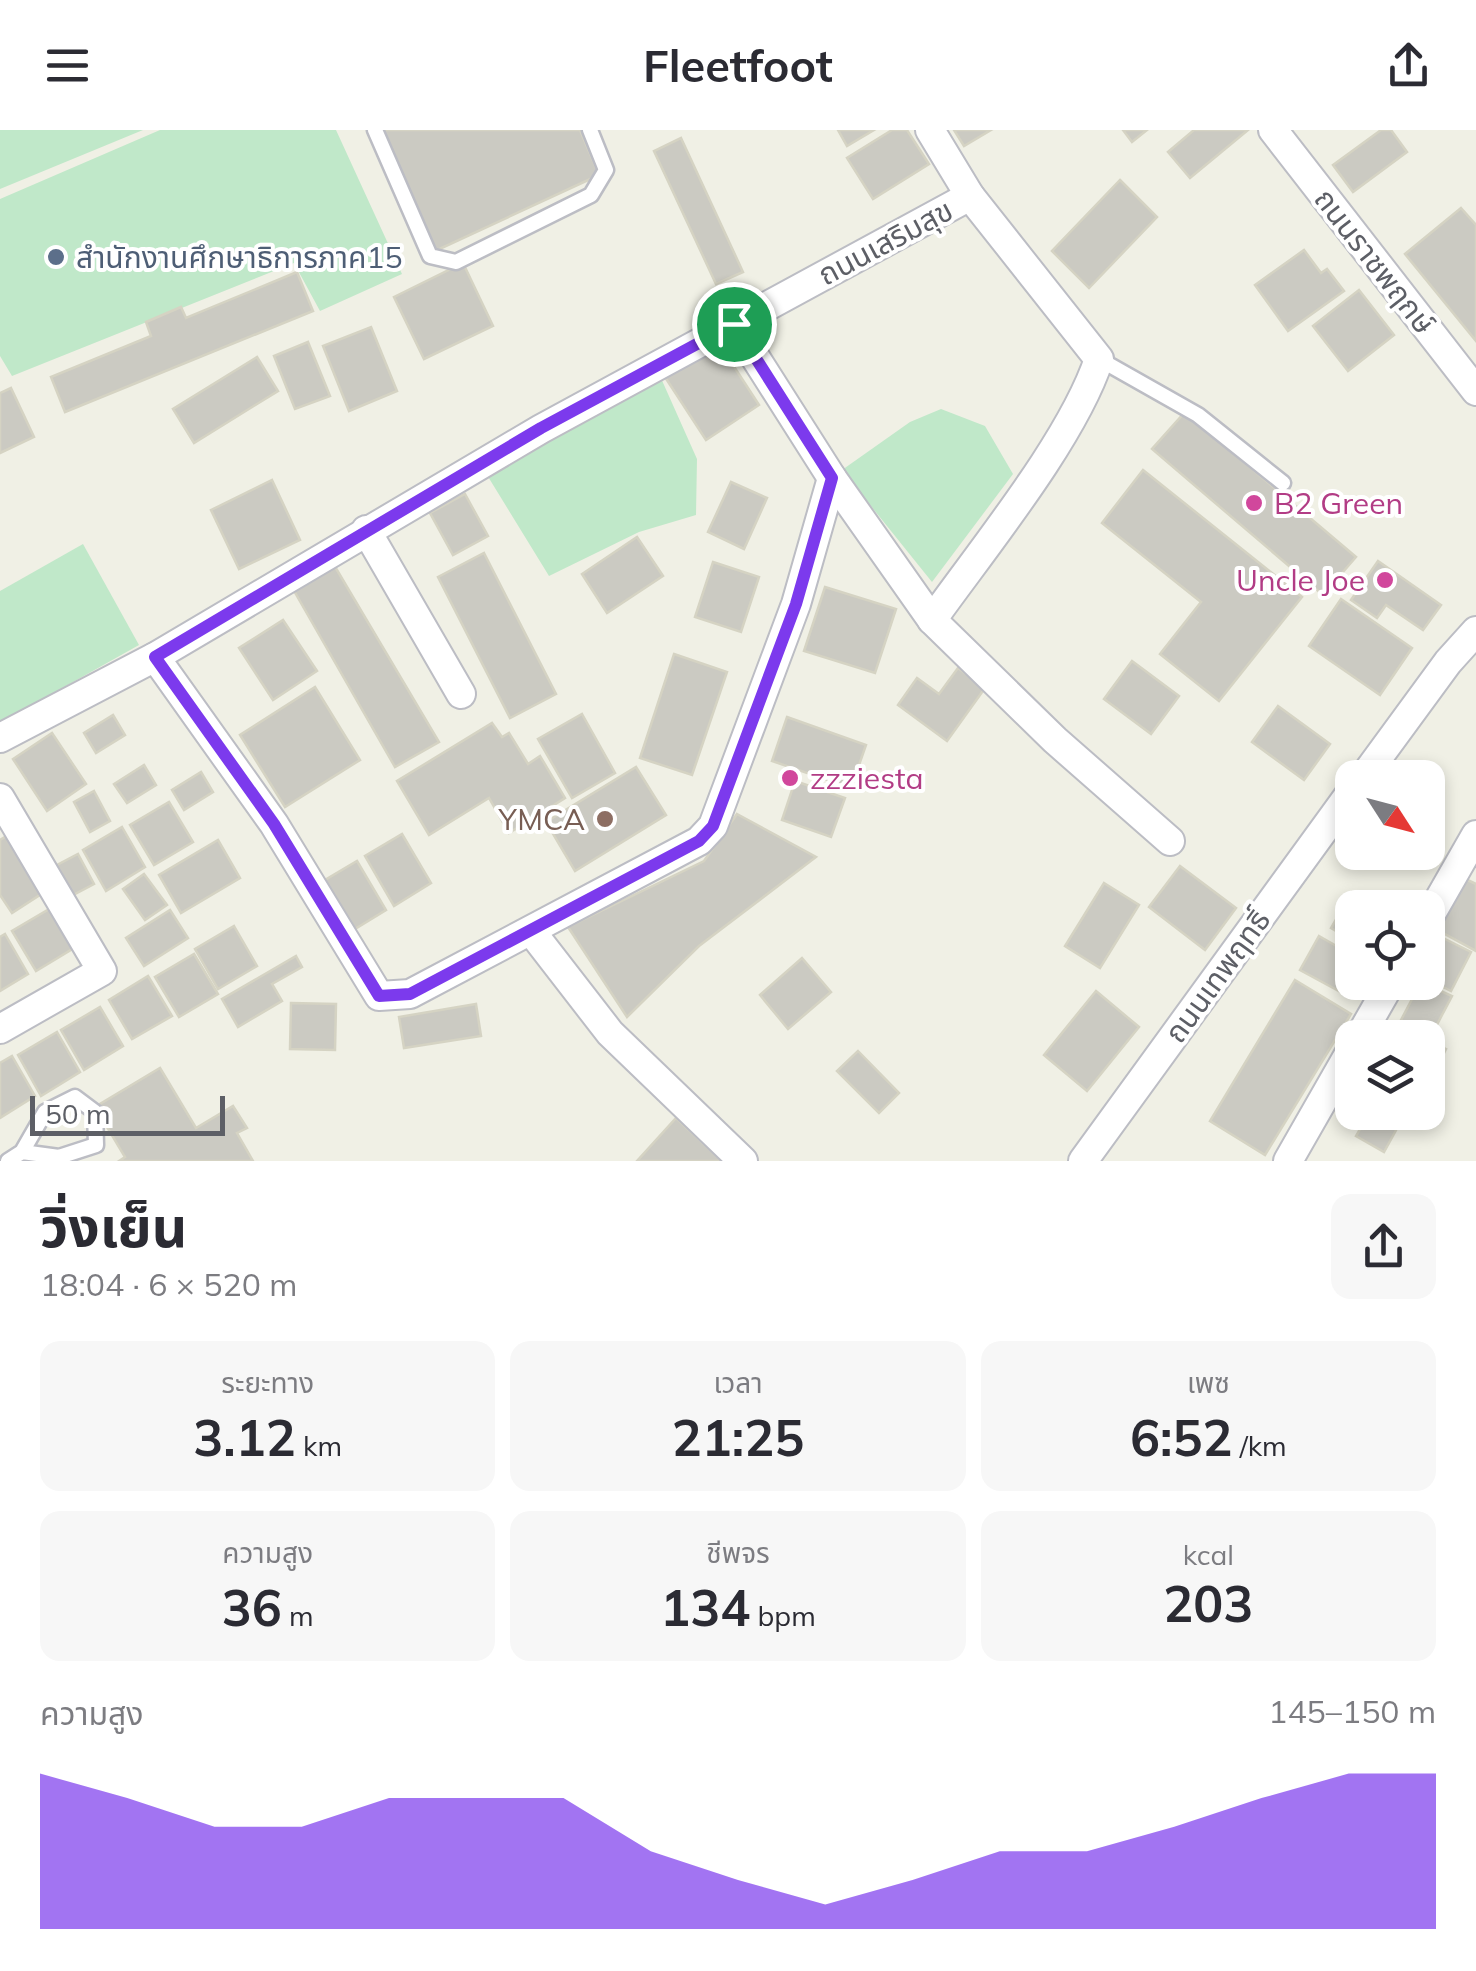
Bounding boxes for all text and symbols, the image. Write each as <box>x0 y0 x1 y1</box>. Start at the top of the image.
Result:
text: Fleetfoot <box>643 37 833 93</box>
icon: menu <box>40 38 95 93</box>
icon: share <box>1381 38 1436 93</box>
street label: ถนนราชพฤกษ์ <box>1306 181 1444 341</box>
street label: ถนนเสริมสุข <box>811 191 959 293</box>
place label: สำนักงานศึกษาธิการภาค15 <box>76 238 402 276</box>
marker: สำนักงานศึกษาธิการภาค15 <box>45 246 67 268</box>
pin <box>692 282 777 367</box>
icon: arrive <box>707 297 762 352</box>
place label: B2 Green <box>1274 484 1403 522</box>
marker: B2 Green <box>1243 492 1265 514</box>
place label: Uncle Joe <box>1236 561 1365 599</box>
marker: Uncle Joe <box>1374 569 1396 591</box>
place label: zzziesta <box>810 759 923 797</box>
north arrow <box>1335 760 1445 870</box>
map controls <box>1335 760 1445 1130</box>
marker: zzziesta <box>779 767 801 789</box>
place label: YMCA <box>498 800 585 838</box>
marker: YMCA <box>594 808 616 830</box>
button: locate <box>1335 890 1445 1000</box>
street label: ถนนเทพฤทธิ์ <box>1156 902 1278 1050</box>
button: layers <box>1335 1020 1445 1130</box>
scale bar <box>30 1091 225 1136</box>
text: 50 m <box>45 1096 111 1131</box>
text: วิ่งเย็น <box>40 1192 187 1261</box>
button: share <box>1331 1194 1436 1299</box>
text: 18:04 · 6 × 520 m <box>40 1264 297 1304</box>
text: ระยะทาง <box>221 1365 314 1400</box>
text: เวลา <box>713 1365 763 1400</box>
text: เพซ <box>1187 1365 1230 1400</box>
text: 3.12 <box>193 1406 296 1469</box>
text: 21:25 <box>672 1406 804 1469</box>
text: 6:52 <box>1130 1406 1232 1469</box>
text: km <box>296 1428 342 1463</box>
text: /km <box>1232 1428 1287 1463</box>
text: ความสูง <box>222 1535 313 1570</box>
text: ชีพจร <box>706 1535 770 1570</box>
text: kcal <box>1183 1537 1234 1572</box>
text: 203 <box>1163 1572 1253 1635</box>
text: 36 <box>222 1576 282 1639</box>
text: 134 <box>660 1576 750 1639</box>
text: m <box>282 1598 314 1633</box>
text: bpm <box>750 1598 816 1633</box>
text: 145–150 m <box>1268 1691 1436 1731</box>
text: ความสูง <box>40 1693 144 1733</box>

